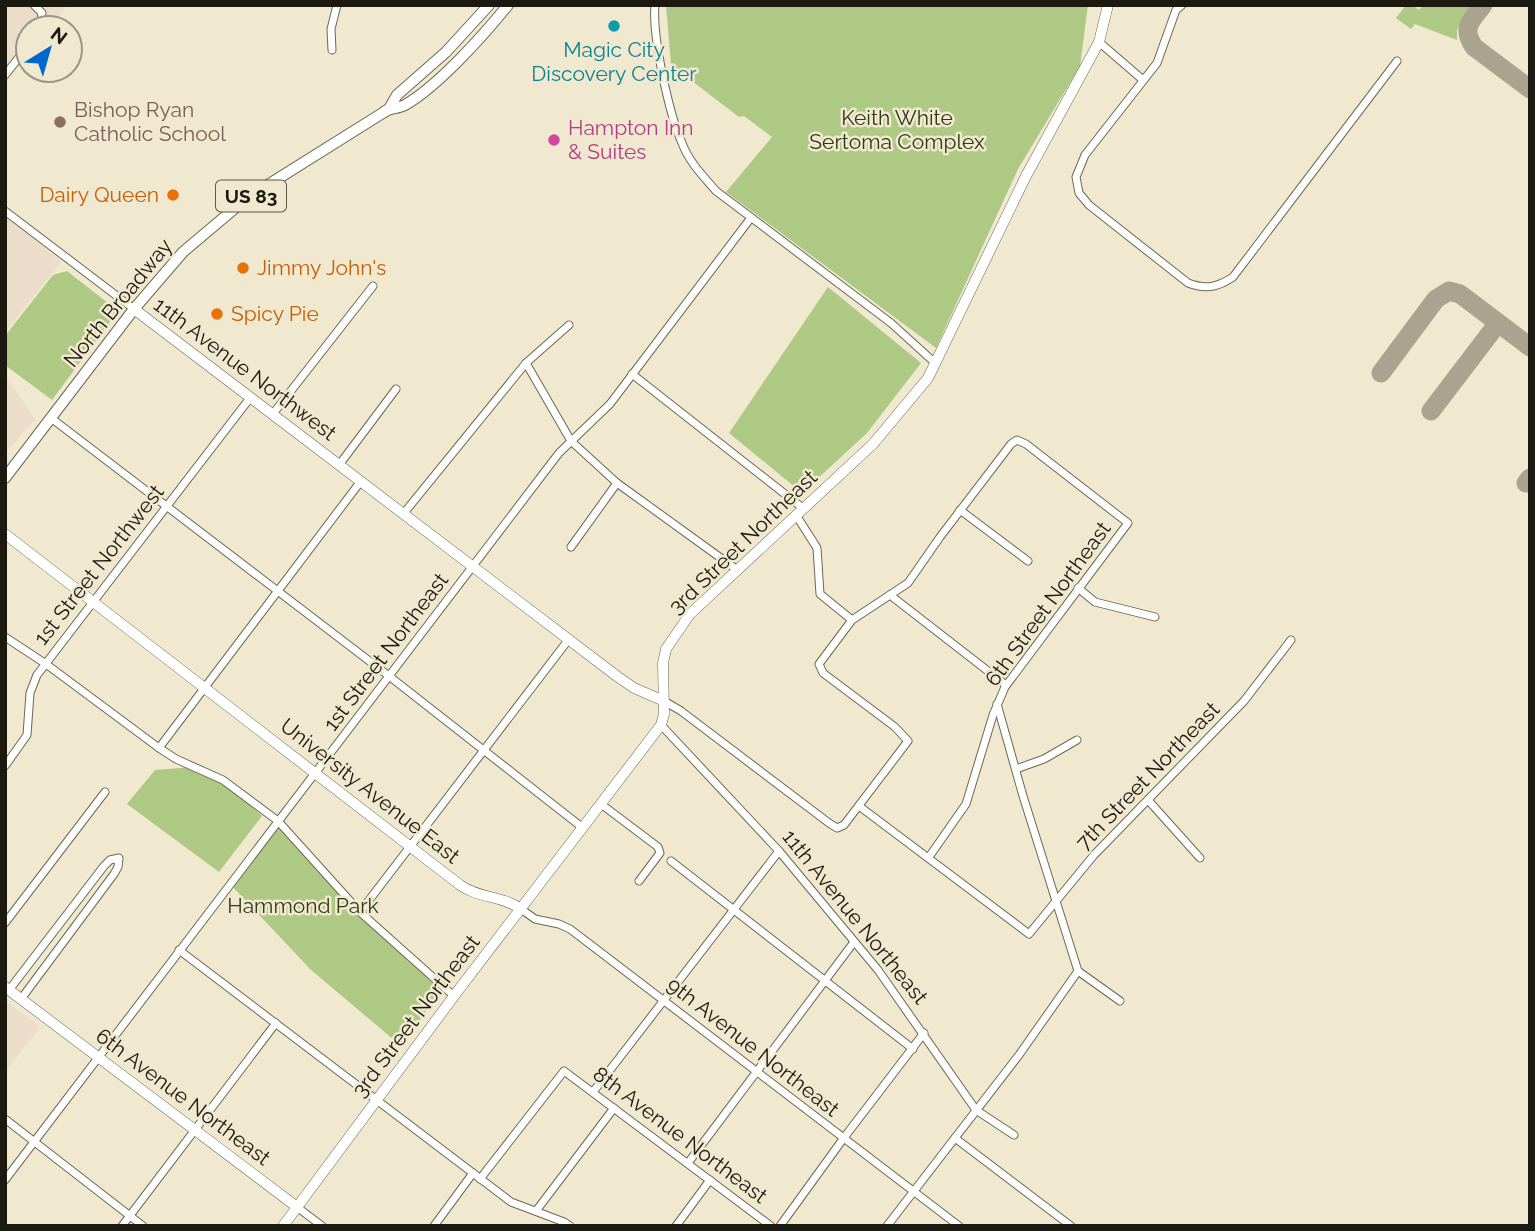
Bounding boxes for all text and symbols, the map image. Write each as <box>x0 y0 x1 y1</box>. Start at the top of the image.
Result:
north arrow <box>14 14 84 84</box>
marker: Magic City Discovery Center <box>606 18 622 34</box>
text: N <box>47 22 72 49</box>
place label: Magic City Discovery Center <box>531 37 697 86</box>
place label: Bishop Ryan Catholic School <box>74 97 226 146</box>
park label: Keith White Sertoma Complex <box>809 105 985 154</box>
marker: Bishop Ryan Catholic School <box>52 114 68 130</box>
place label: Hampton Inn & Suites <box>568 115 694 164</box>
marker: Hampton Inn & Suites <box>546 132 562 148</box>
road number: US 83 <box>216 180 286 212</box>
place label: Dairy Queen <box>39 182 159 207</box>
marker: Dairy Queen <box>165 187 181 203</box>
street label: North Broadway <box>58 233 177 372</box>
place label: Jimmy John's <box>257 255 386 280</box>
marker: Jimmy John's <box>235 260 251 276</box>
street label: 11th Avenue Northwest <box>149 292 342 445</box>
place label: Spicy Pie <box>231 301 319 326</box>
marker: Spicy Pie <box>209 306 225 322</box>
street label: 3rd Street Northeast <box>663 464 822 619</box>
street label: 1st Street Northwest <box>28 480 169 650</box>
street label: 6th Street Northeast <box>980 517 1116 691</box>
street label: 1st Street Northeast <box>318 568 453 736</box>
street label: 7th Street Northeast <box>1071 697 1225 855</box>
street label: University Avenue East <box>276 713 465 868</box>
street label: 11th Avenue Northeast <box>777 824 933 1009</box>
park label: Hammond Park <box>227 893 379 918</box>
street label: 3rd Street Northeast <box>347 930 485 1102</box>
street label: 9th Avenue Northeast <box>662 972 844 1122</box>
street label: 6th Avenue Northeast <box>91 1023 275 1170</box>
street label: 8th Avenue Northeast <box>588 1061 772 1208</box>

